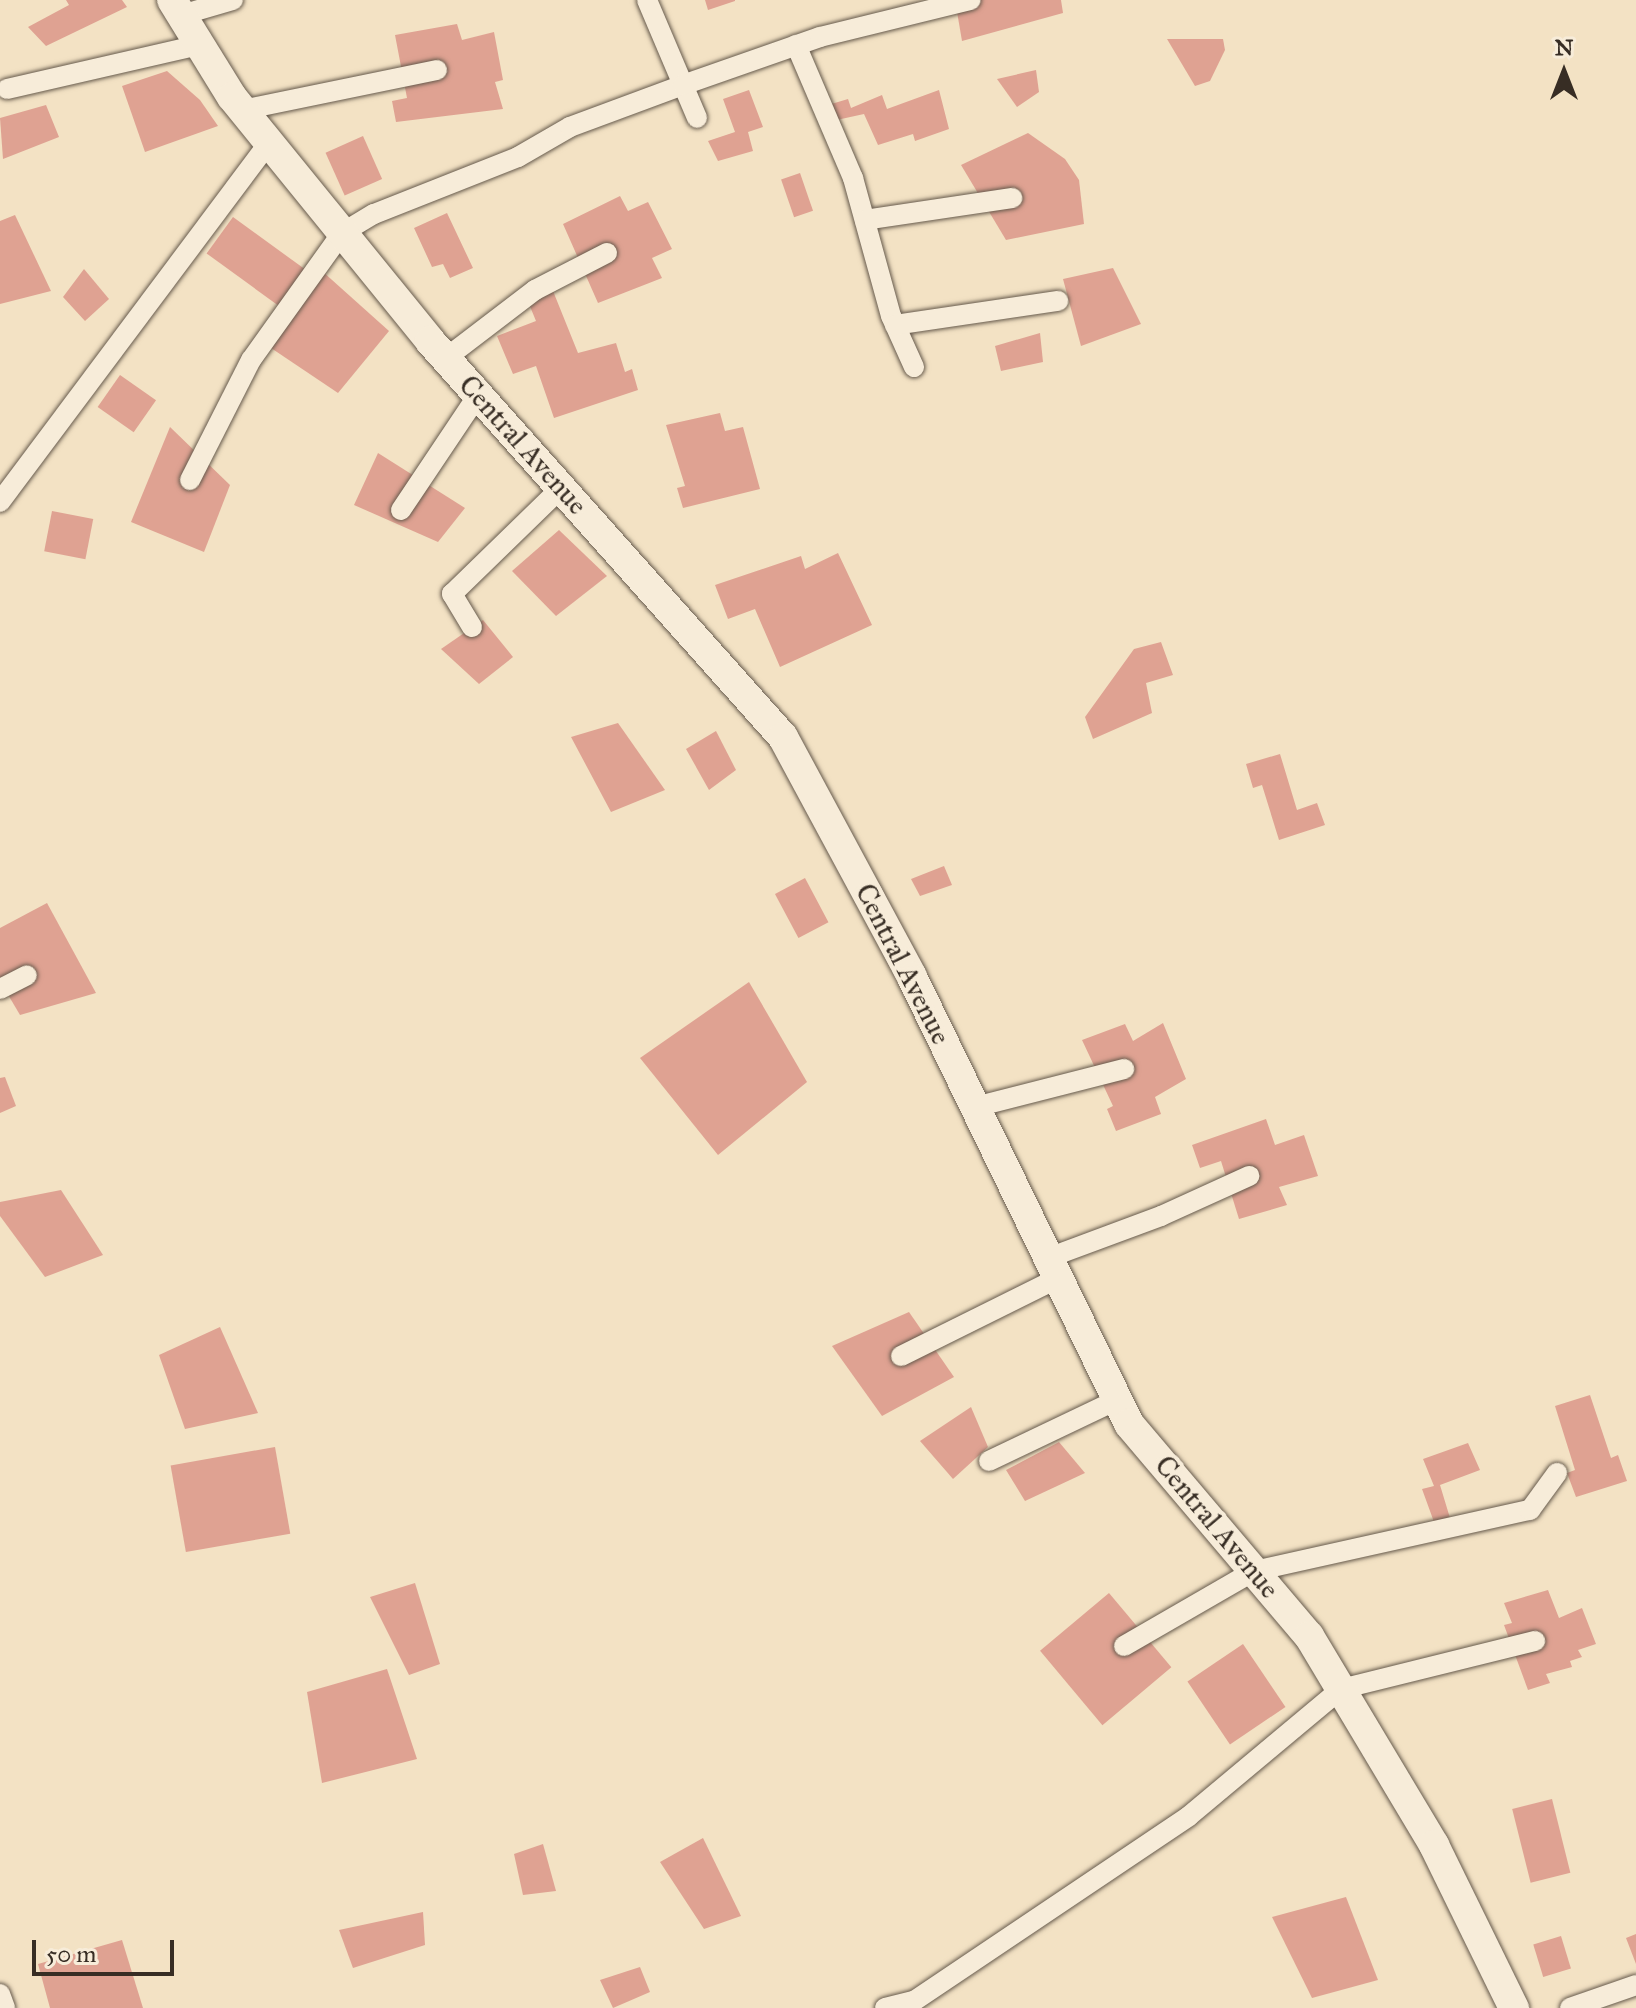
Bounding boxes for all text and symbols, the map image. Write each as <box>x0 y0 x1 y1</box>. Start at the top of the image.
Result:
north arrow <box>1524 32 1604 112</box>
text: N <box>1555 34 1573 61</box>
street label: Central Avenue <box>452 368 594 522</box>
street label: Central Avenue <box>848 878 958 1050</box>
street label: Central Avenue <box>1148 1449 1286 1605</box>
scale bar <box>36 1924 178 1974</box>
text: 50 m <box>46 1939 96 1969</box>

